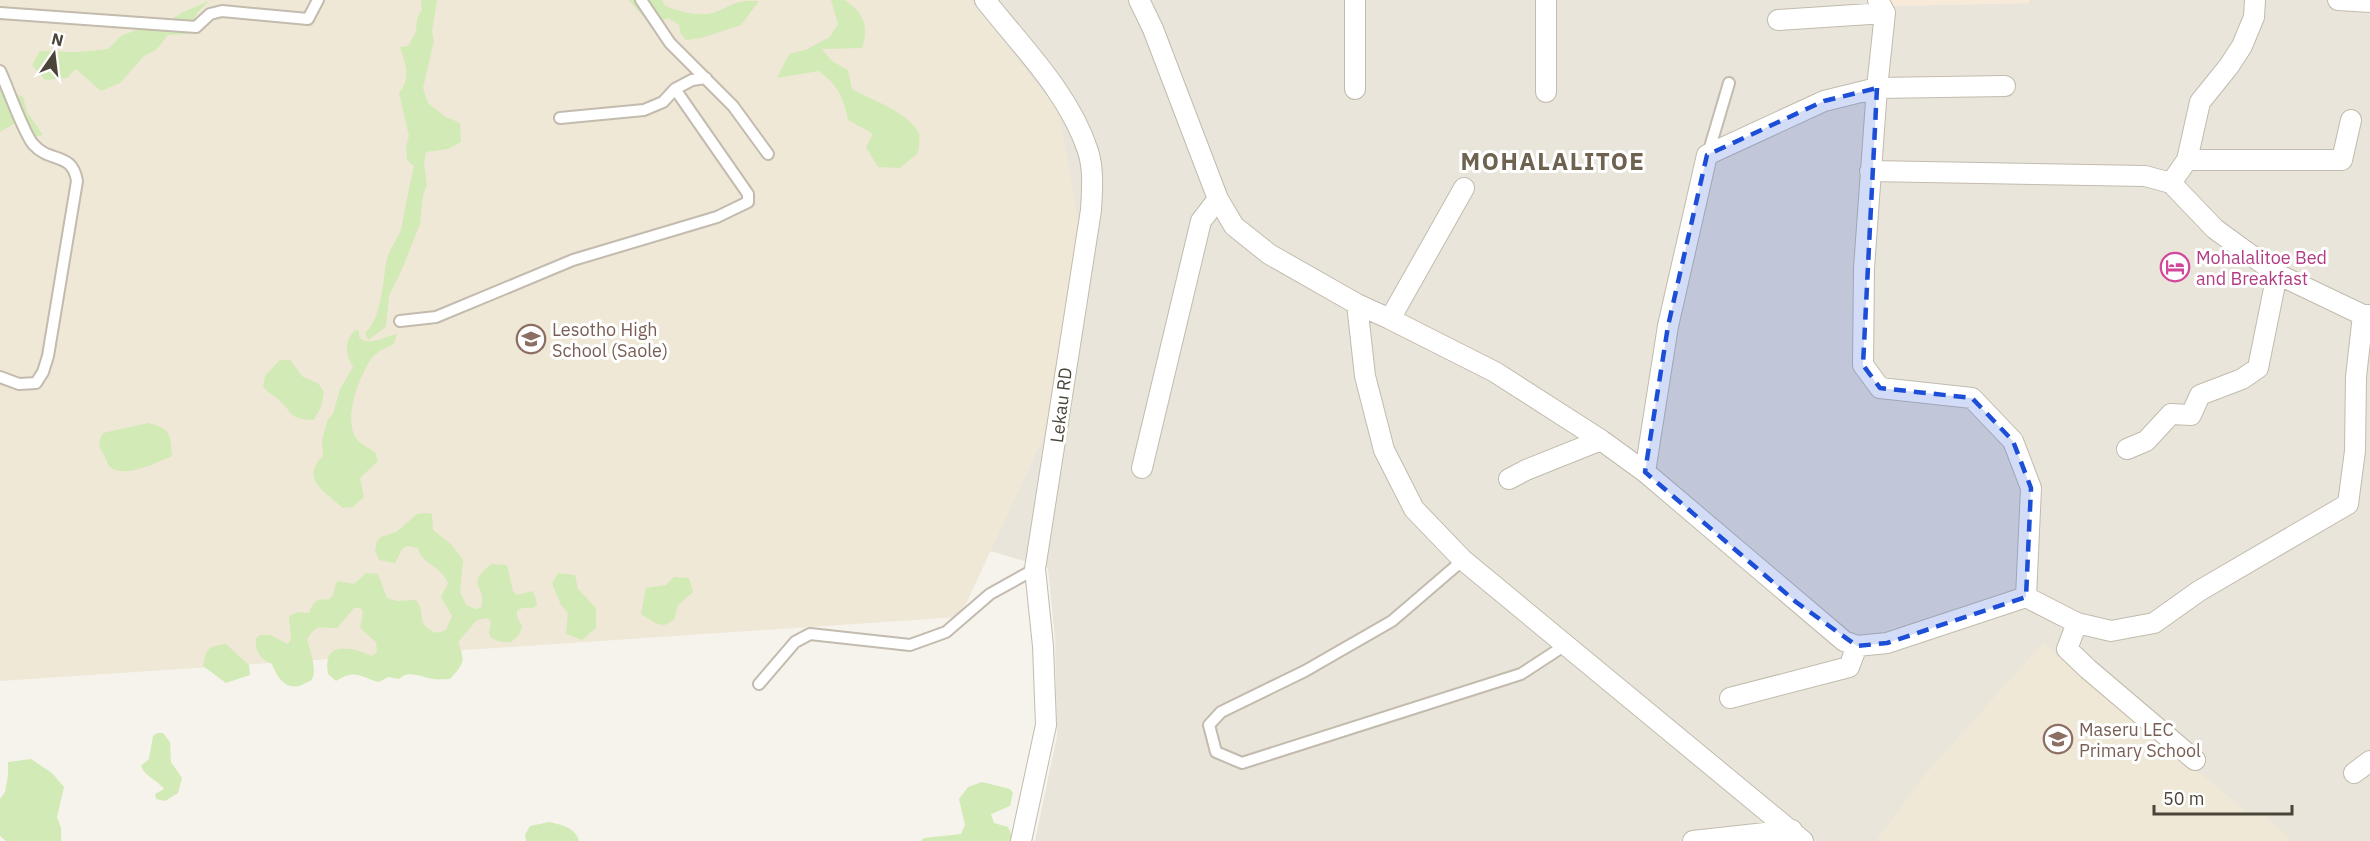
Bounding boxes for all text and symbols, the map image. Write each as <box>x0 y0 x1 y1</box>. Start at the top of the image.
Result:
north arrow <box>24 24 84 84</box>
text: N <box>50 28 66 51</box>
district label: MOHALALITOE <box>1461 145 1645 177</box>
place label: Mohalalitoe Bed and Breakfast <box>2196 246 2327 290</box>
hotel icon: Mohalalitoe Bed and Breakfast <box>2159 251 2191 283</box>
place label: Lesotho High School (Saole) <box>552 318 668 362</box>
school or university icon: Lesotho High School (Saole) <box>515 323 547 355</box>
street label: Lekau RD <box>1045 366 1077 444</box>
place label: Maseru LEC Primary School <box>2079 718 2201 762</box>
school or university icon: Maseru LEC Primary School <box>2042 723 2074 755</box>
scale bar <box>2154 778 2292 816</box>
text: 50 m <box>2163 787 2205 810</box>

